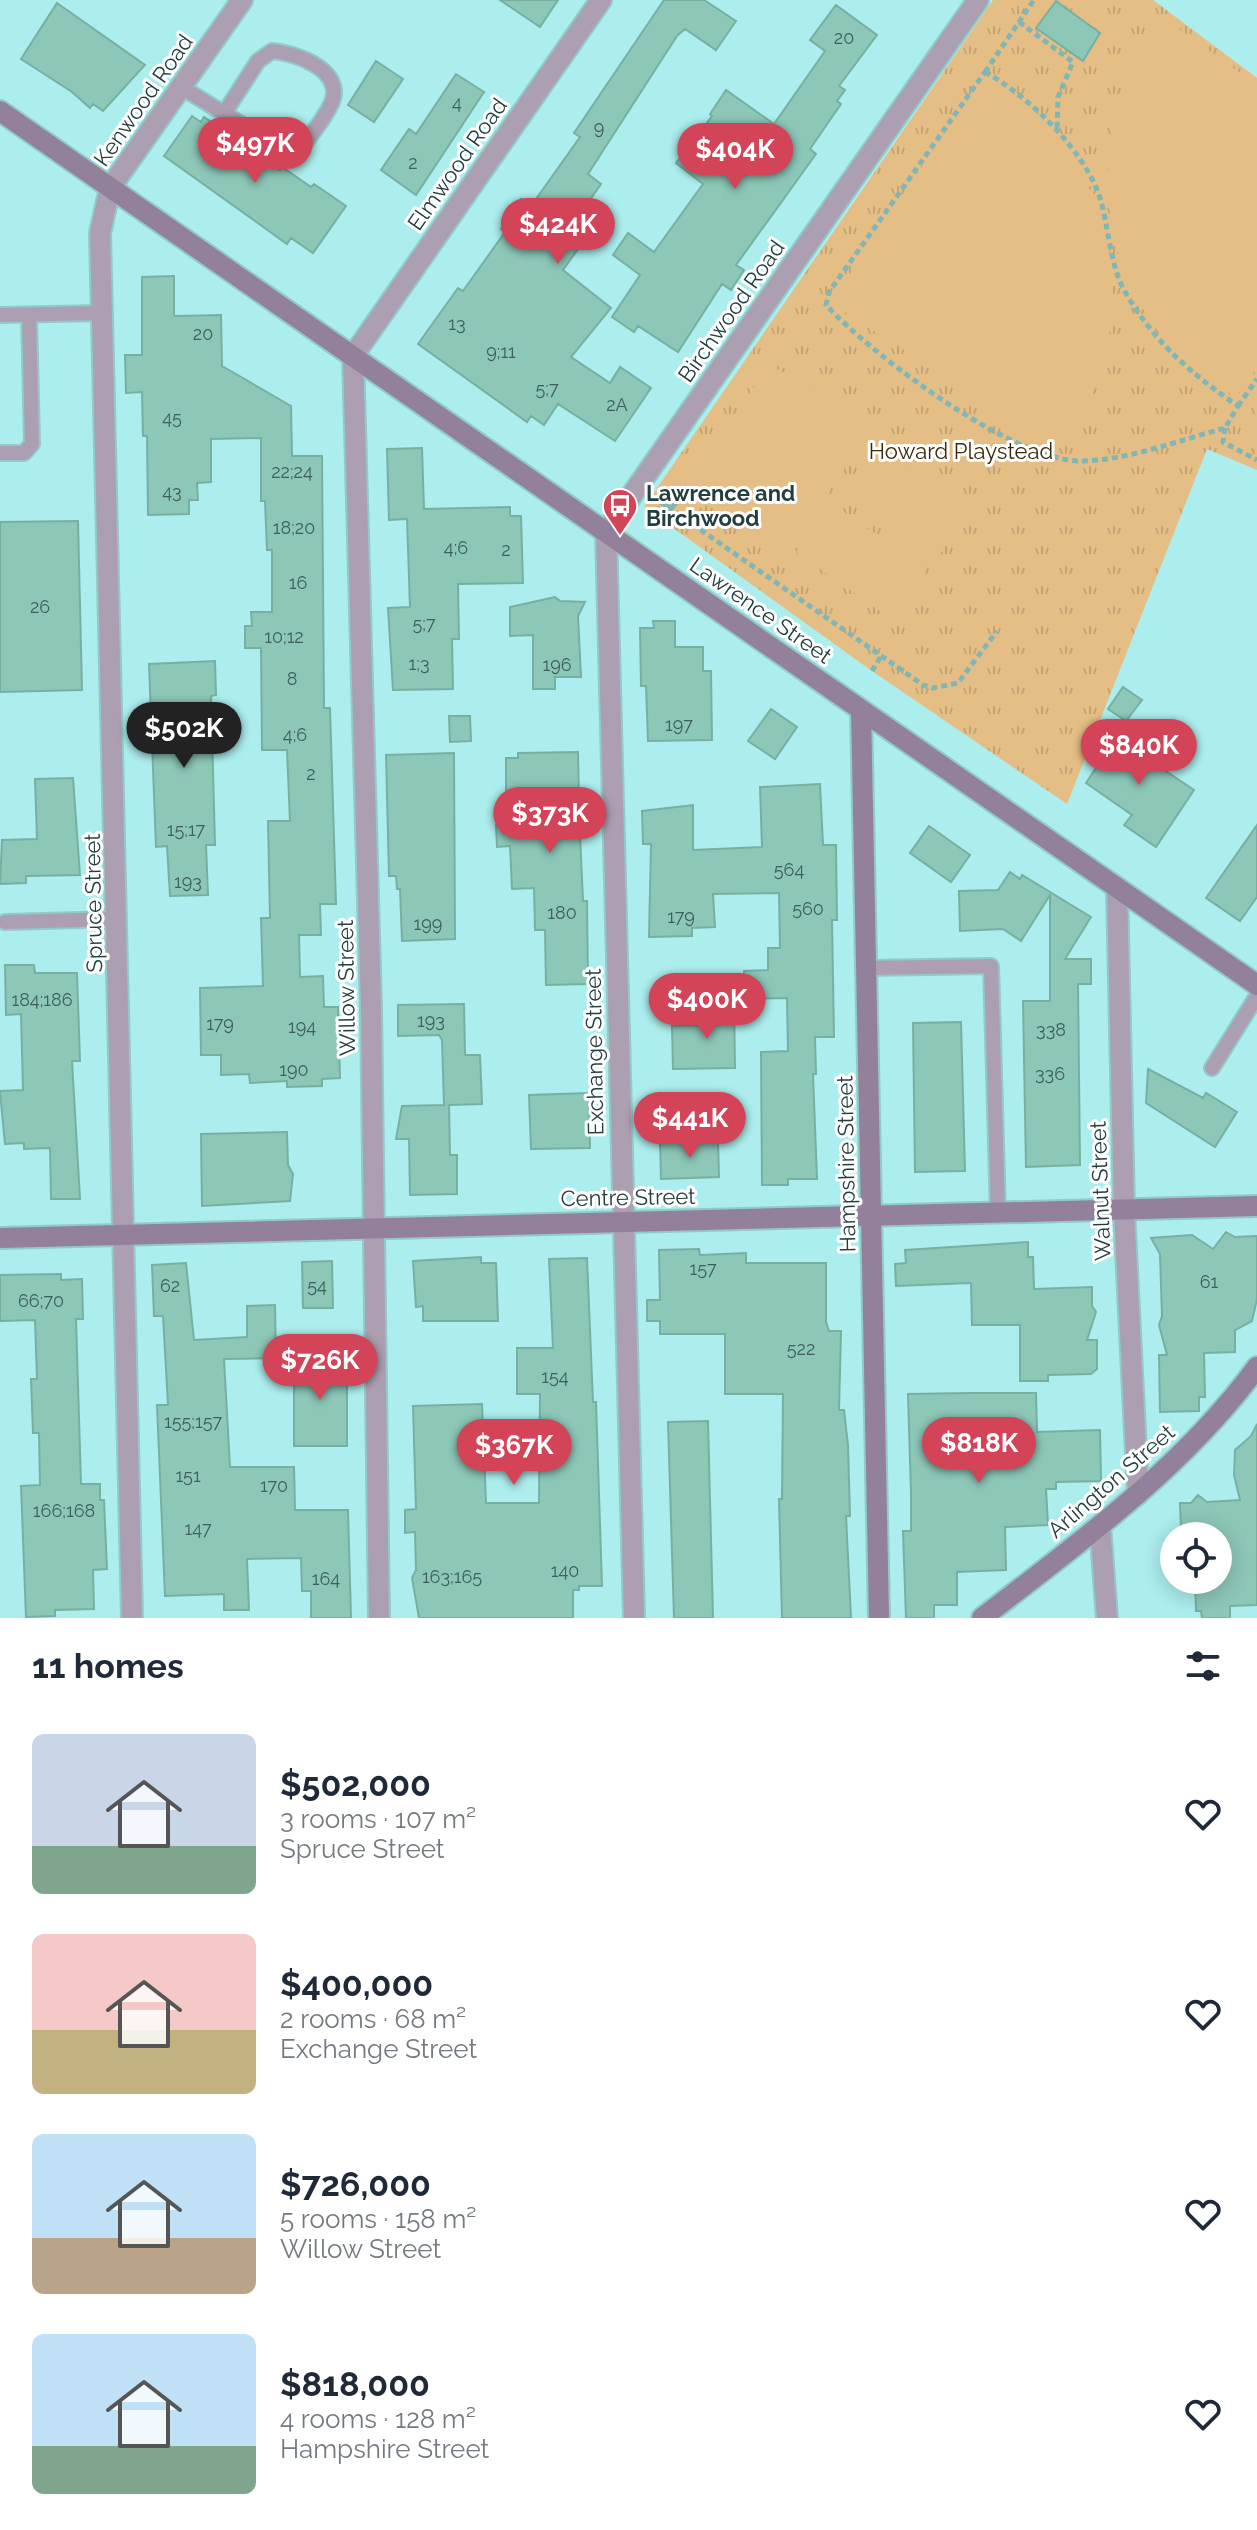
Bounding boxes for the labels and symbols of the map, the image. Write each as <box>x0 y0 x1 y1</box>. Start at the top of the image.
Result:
house number: 20 <box>834 27 854 48</box>
street label: Kenwood Road <box>88 29 198 171</box>
house number: 4 <box>452 92 462 113</box>
street label: Elmwood Road <box>402 93 512 235</box>
pin: $497K <box>199 117 311 185</box>
house number: 9 <box>594 117 604 138</box>
pin: $404K <box>679 123 791 191</box>
house number: 2 <box>408 152 418 173</box>
pin: $424K <box>502 198 614 266</box>
street label: Birchwood Road <box>672 235 790 387</box>
house number: 13 <box>448 313 466 334</box>
house number: 20 <box>193 323 213 344</box>
house number: 9;11 <box>486 341 516 362</box>
house number: 5;7 <box>535 378 559 399</box>
house number: 2A <box>606 394 628 415</box>
house number: 45 <box>162 407 182 428</box>
park label: Howard Playstead <box>869 438 1053 464</box>
house number: 22;24 <box>271 461 313 482</box>
place label: Lawrence and Birchwood <box>646 480 795 531</box>
house number: 43 <box>162 481 182 502</box>
bus stop icon: Lawrence and Birchwood <box>601 487 639 537</box>
house number: 18;20 <box>273 517 315 538</box>
house number: 4;6 <box>444 537 468 558</box>
house number: 2 <box>501 539 511 560</box>
street label: Lawrence Street <box>685 551 837 669</box>
house number: 16 <box>289 572 307 593</box>
house number: 26 <box>30 596 50 617</box>
house number: 5;7 <box>412 613 436 634</box>
house number: 10;12 <box>264 626 304 647</box>
house number: 1;3 <box>408 653 430 674</box>
house number: 196 <box>542 654 572 675</box>
house number: 8 <box>287 668 297 689</box>
pin: $502K <box>128 702 240 770</box>
house number: 197 <box>665 714 693 735</box>
pin: $840K <box>1083 719 1195 787</box>
house number: 4;6 <box>283 724 307 745</box>
house number: 2 <box>306 763 316 784</box>
pin: $373K <box>494 787 606 855</box>
house number: 15;17 <box>167 819 206 840</box>
street label: Spruce Street <box>79 833 107 973</box>
house number: 564 <box>774 859 804 880</box>
house number: 193 <box>174 871 202 892</box>
house number: 560 <box>792 898 824 919</box>
house number: 180 <box>547 902 577 923</box>
house number: 179 <box>667 906 695 927</box>
house number: 199 <box>414 913 442 934</box>
street label: Willow Street <box>332 919 360 1056</box>
street label: Exchange Street <box>580 968 608 1136</box>
pin: $400K <box>651 973 763 1041</box>
house number: 184;186 <box>11 989 73 1010</box>
house number: 193 <box>417 1010 445 1031</box>
house number: 179 <box>206 1013 234 1034</box>
house number: 194 <box>288 1016 316 1037</box>
house number: 338 <box>1036 1019 1066 1040</box>
house number: 190 <box>279 1059 309 1080</box>
house number: 336 <box>1035 1063 1065 1084</box>
street label: Hampshire Street <box>831 1075 861 1253</box>
pin: $441K <box>634 1092 746 1160</box>
street label: Walnut Street <box>1085 1120 1115 1261</box>
street label: Centre Street <box>560 1183 696 1211</box>
house number: 157 <box>689 1258 717 1279</box>
house number: 61 <box>1200 1271 1219 1292</box>
house number: 62 <box>160 1275 180 1296</box>
house number: 54 <box>307 1275 327 1296</box>
house number: 66;70 <box>18 1290 64 1311</box>
pin: $726K <box>264 1334 376 1402</box>
house number: 522 <box>787 1338 815 1359</box>
house number: 154 <box>541 1366 569 1387</box>
house number: 155;157 <box>164 1411 222 1432</box>
pin: $818K <box>923 1417 1035 1485</box>
street label: Arlington Street <box>1042 1418 1180 1543</box>
pin: $367K <box>458 1419 570 1487</box>
house number: 151 <box>175 1465 201 1486</box>
house number: 170 <box>260 1475 288 1496</box>
house number: 166;168 <box>33 1500 95 1521</box>
house number: 147 <box>184 1518 212 1539</box>
house number: 140 <box>551 1560 579 1581</box>
house number: 163;165 <box>422 1566 482 1587</box>
house number: 164 <box>312 1568 340 1589</box>

